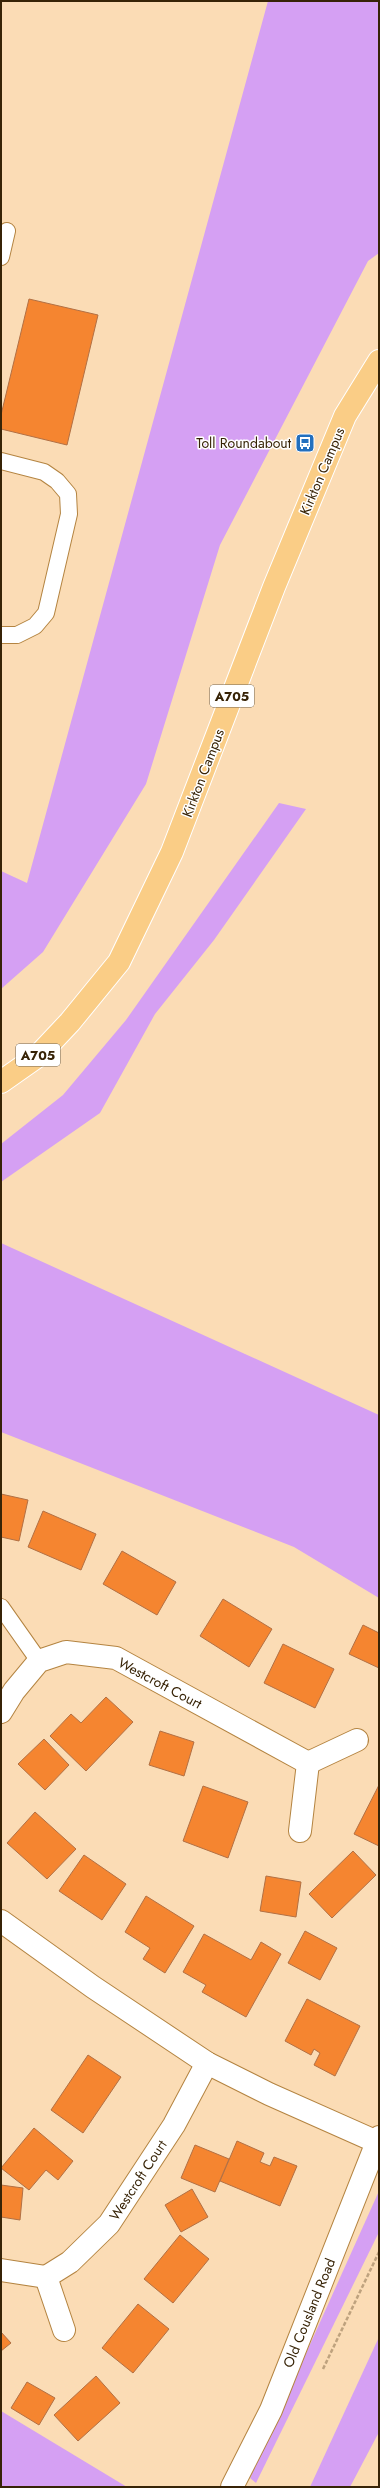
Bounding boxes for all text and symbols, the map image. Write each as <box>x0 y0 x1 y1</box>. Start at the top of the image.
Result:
street label: Kirkton Campus <box>295 424 350 518</box>
bus stop icon: Toll Roundabout <box>294 432 316 454</box>
place label: Toll Roundabout <box>196 433 292 453</box>
road number: A705 <box>210 685 254 707</box>
street label: Kirkton Campus <box>177 726 229 820</box>
road number: A705 <box>16 1044 60 1066</box>
street label: Westcroft Court <box>115 1653 206 1714</box>
street label: Westcroft Court <box>105 2135 172 2224</box>
street label: Old Cousland Road <box>278 2255 340 2371</box>

